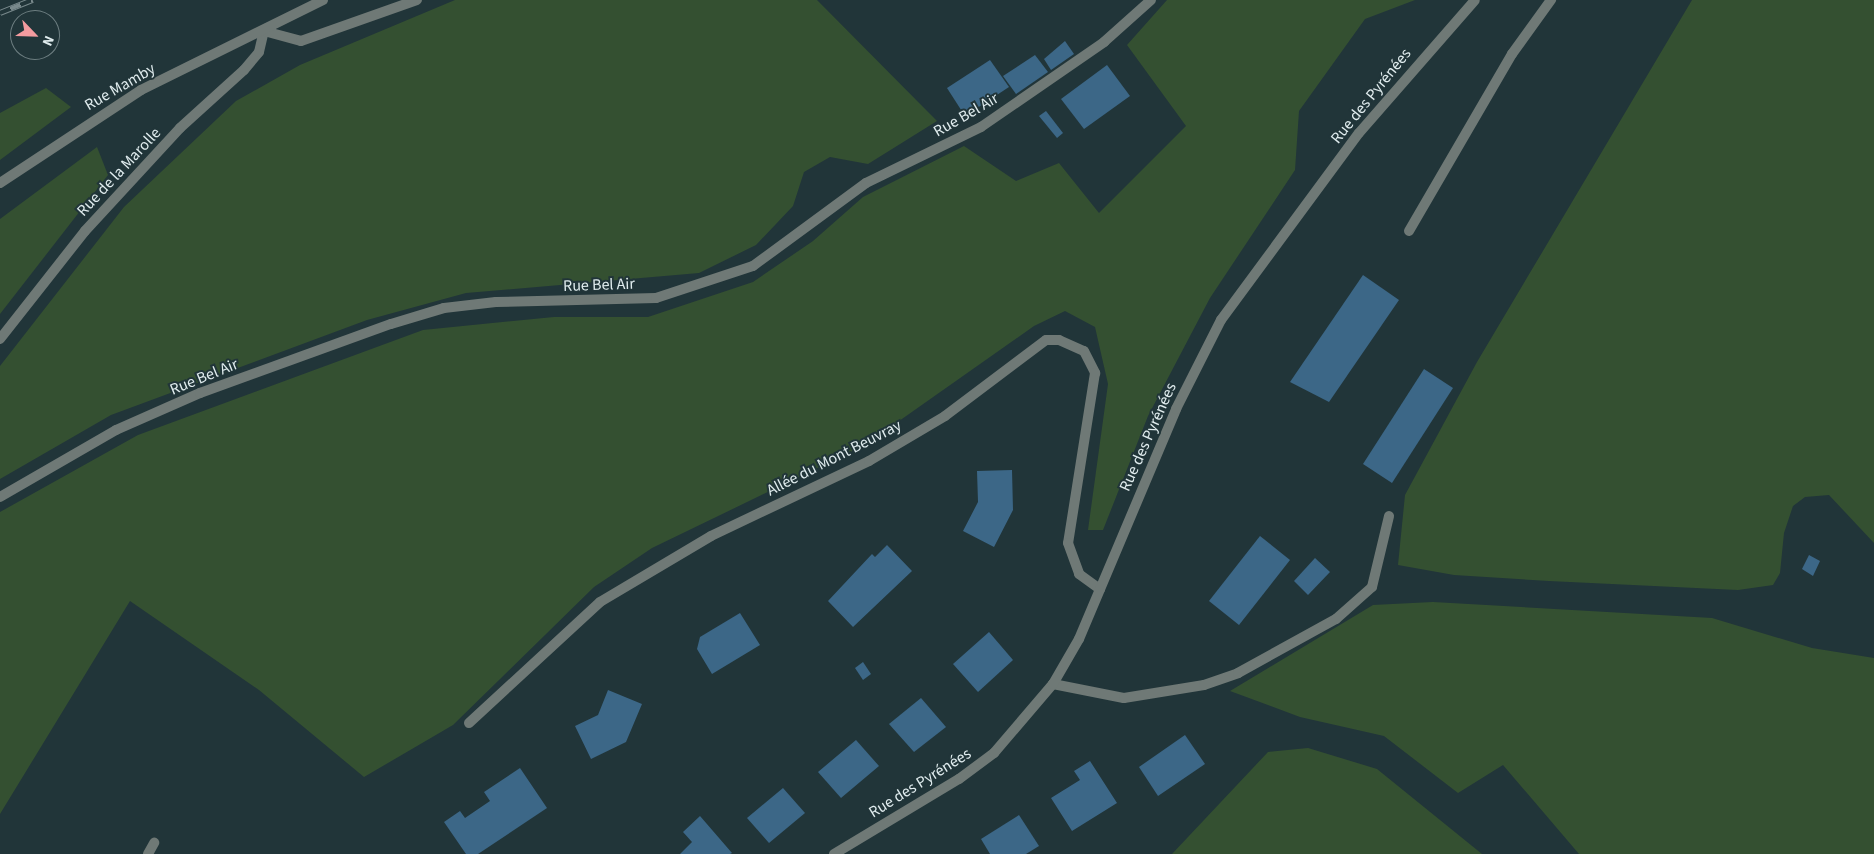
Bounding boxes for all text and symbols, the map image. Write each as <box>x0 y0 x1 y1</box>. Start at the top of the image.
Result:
north arrow <box>10 10 60 60</box>
text: N <box>37 32 59 49</box>
street label: Rue des Pyrénées <box>1327 45 1415 147</box>
street label: Rue Mamby <box>81 59 159 115</box>
street label: Rue Bel Air <box>930 89 1002 141</box>
street label: Rue de la Marolle <box>73 124 165 220</box>
street label: Rue Bel Air <box>563 274 635 296</box>
street label: Rue Bel Air <box>167 355 241 399</box>
street label: Rue des Pyrénées <box>1115 380 1181 494</box>
street label: Allée du Mont Beuvray <box>763 416 905 500</box>
street label: Rue des Pyrénées <box>865 744 975 822</box>

